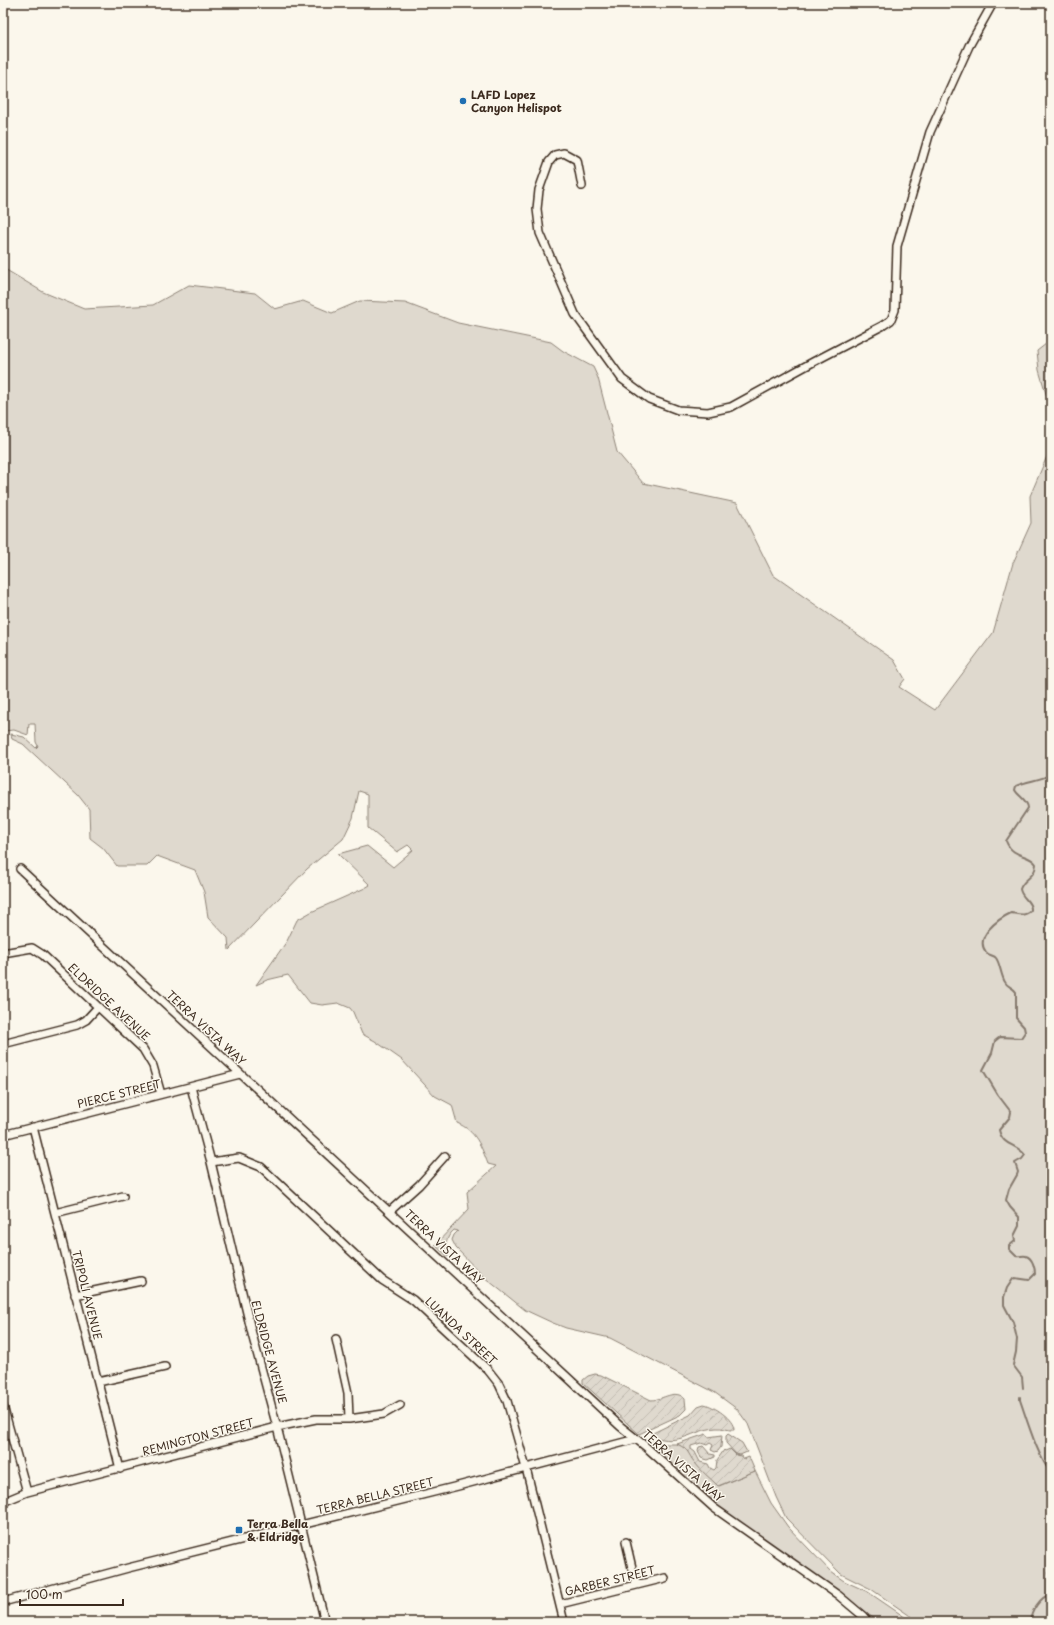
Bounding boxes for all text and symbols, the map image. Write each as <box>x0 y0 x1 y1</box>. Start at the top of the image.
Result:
place label: LAFD Lopez Canyon Helispot <box>471 86 562 116</box>
marker: LAFD Lopez Canyon Helispot <box>458 96 468 106</box>
street label: ELDRIDGE AVENUE <box>65 959 154 1044</box>
street label: TERRA VISTA WAY <box>163 986 250 1069</box>
street label: PIERCE STREET <box>75 1075 163 1112</box>
street label: TERRA VISTA WAY <box>401 1205 488 1288</box>
street label: TRIPOLI AVENUE <box>68 1248 107 1341</box>
street label: LUANDA STREET <box>422 1293 502 1369</box>
street label: ELDRIDGE AVENUE <box>247 1298 292 1406</box>
street label: REMINGTON STREET <box>140 1413 256 1460</box>
street label: TERRA VISTA WAY <box>639 1425 728 1506</box>
street label: TERRA BELLA STREET <box>314 1473 436 1518</box>
place label: Terra Bella & Eldridge <box>247 1515 309 1545</box>
marker: Terra Bella & Eldridge <box>234 1525 244 1535</box>
street label: GARBER STREET <box>563 1561 657 1600</box>
scale bar <box>20 1581 123 1607</box>
text: 100 m <box>26 1585 63 1603</box>

